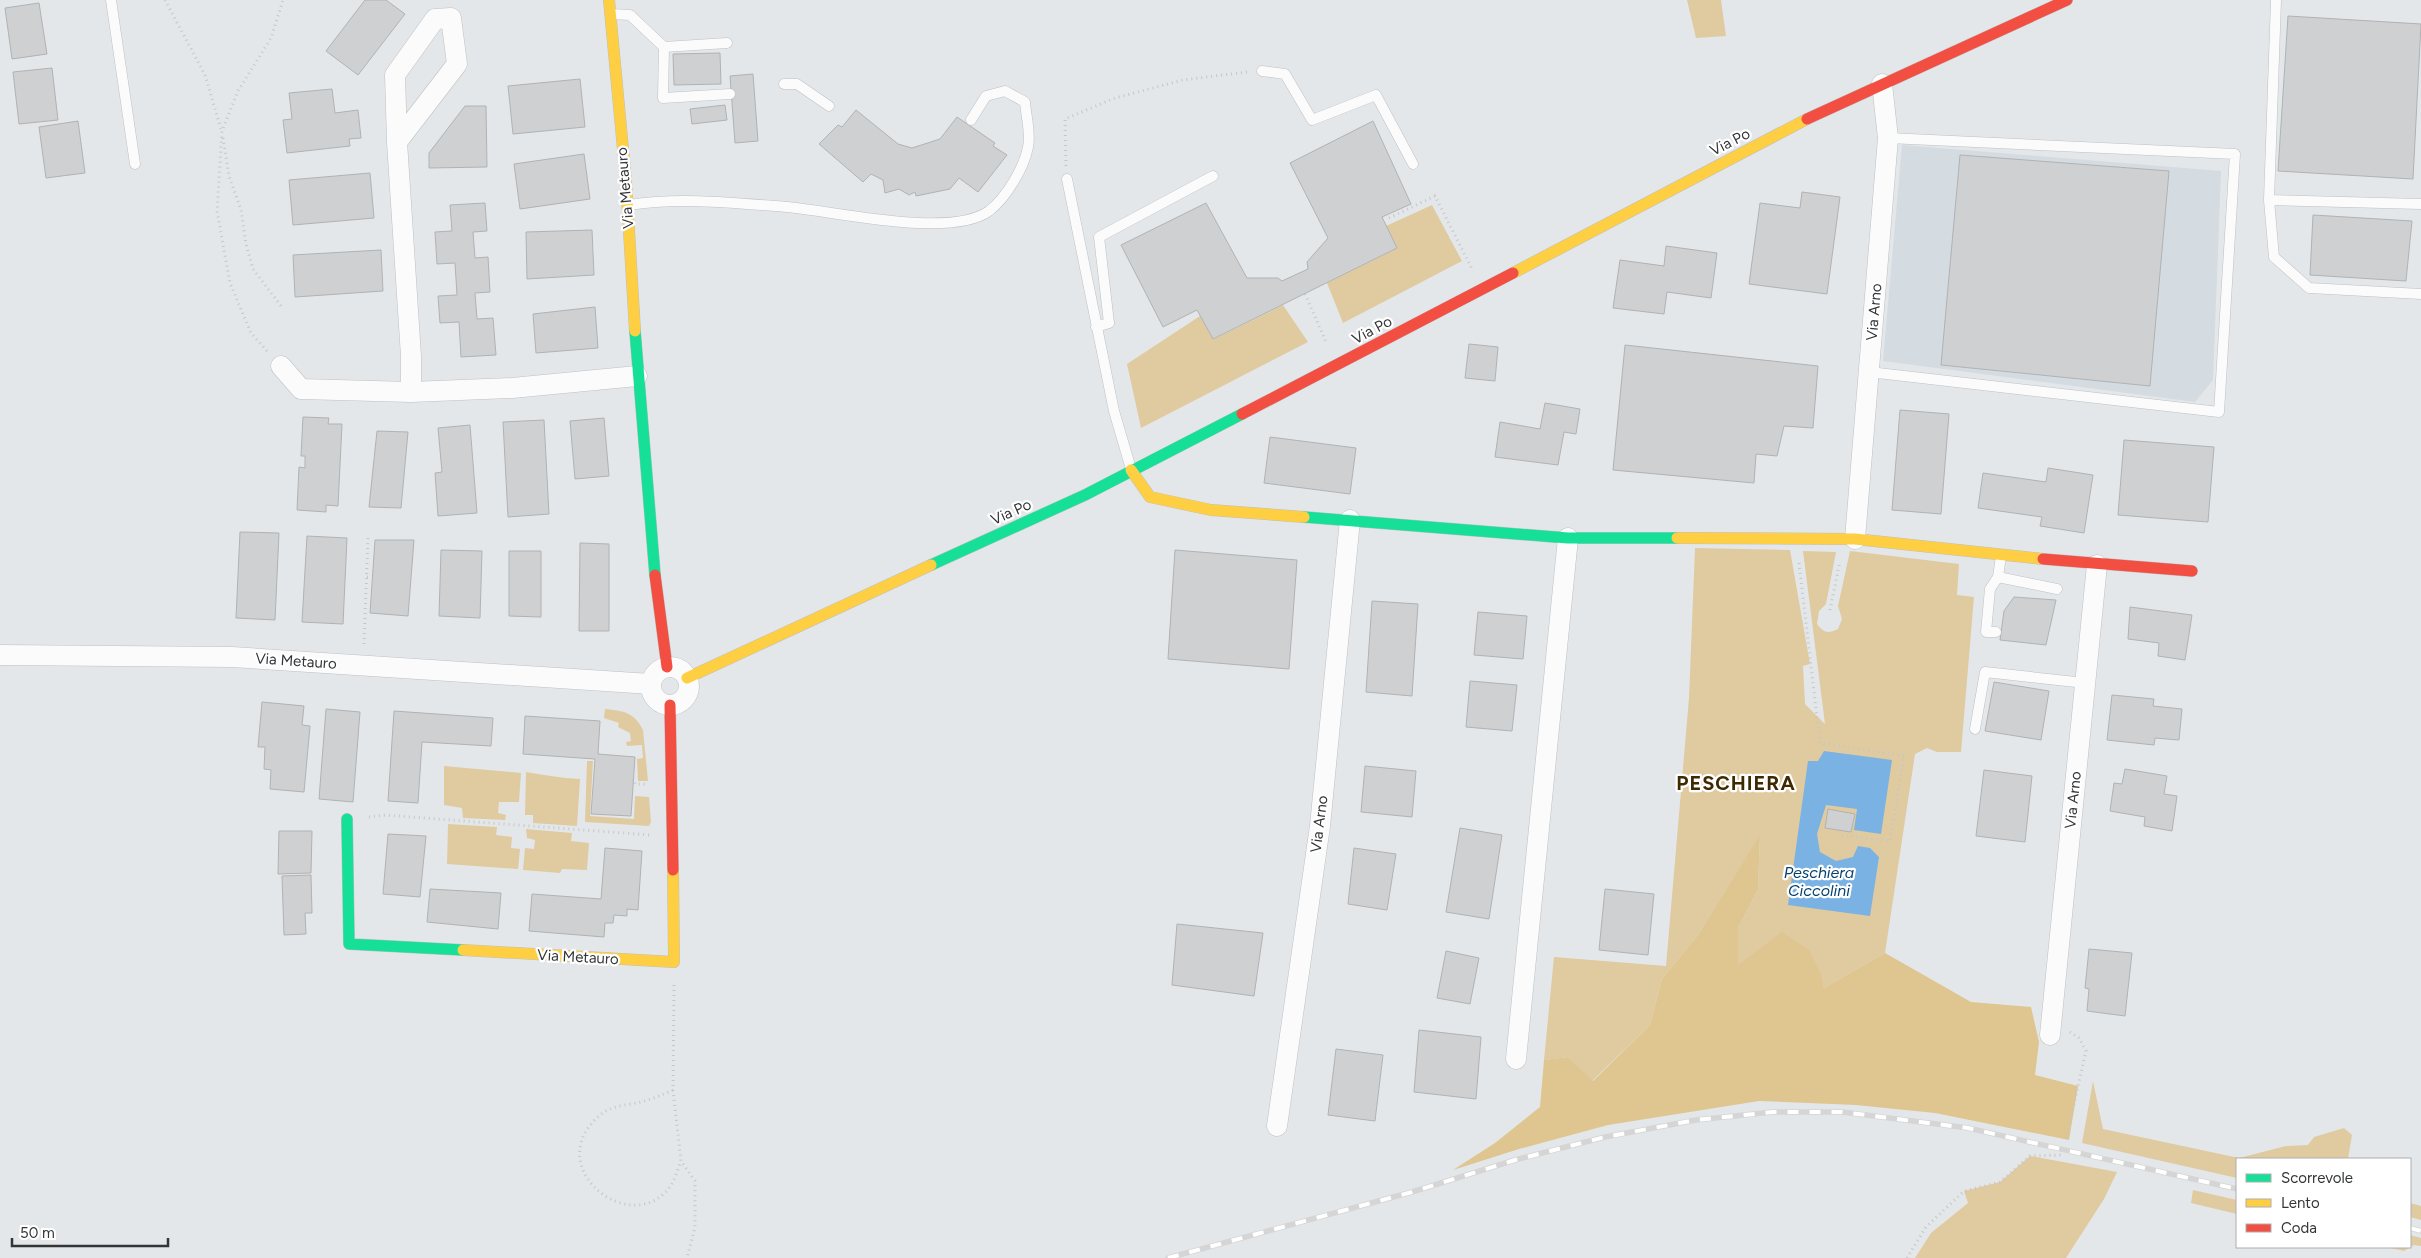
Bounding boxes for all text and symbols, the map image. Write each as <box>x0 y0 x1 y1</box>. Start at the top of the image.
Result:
street label: Via Po <box>1707 124 1753 160</box>
street label: Via Metauro <box>612 146 638 229</box>
street label: Via Arno <box>1863 282 1885 341</box>
street label: Via Po <box>1349 312 1395 348</box>
street label: Via Po <box>988 495 1034 529</box>
street label: Via Metauro <box>255 649 338 673</box>
street label: Via Arno <box>2061 770 2085 830</box>
district label: PESCHIERA <box>1676 771 1796 795</box>
street label: Via Arno <box>1307 794 1331 854</box>
water label: Peschiera Ciccolini <box>1784 863 1854 900</box>
street label: Via Metauro <box>537 946 619 968</box>
legend <box>2236 1158 2411 1248</box>
text: Scorrevole <box>2281 1169 2353 1187</box>
text: Lento <box>2281 1194 2320 1212</box>
scale bar <box>12 1216 169 1248</box>
text: Coda <box>2281 1219 2317 1237</box>
text: 50 m <box>20 1224 55 1242</box>

